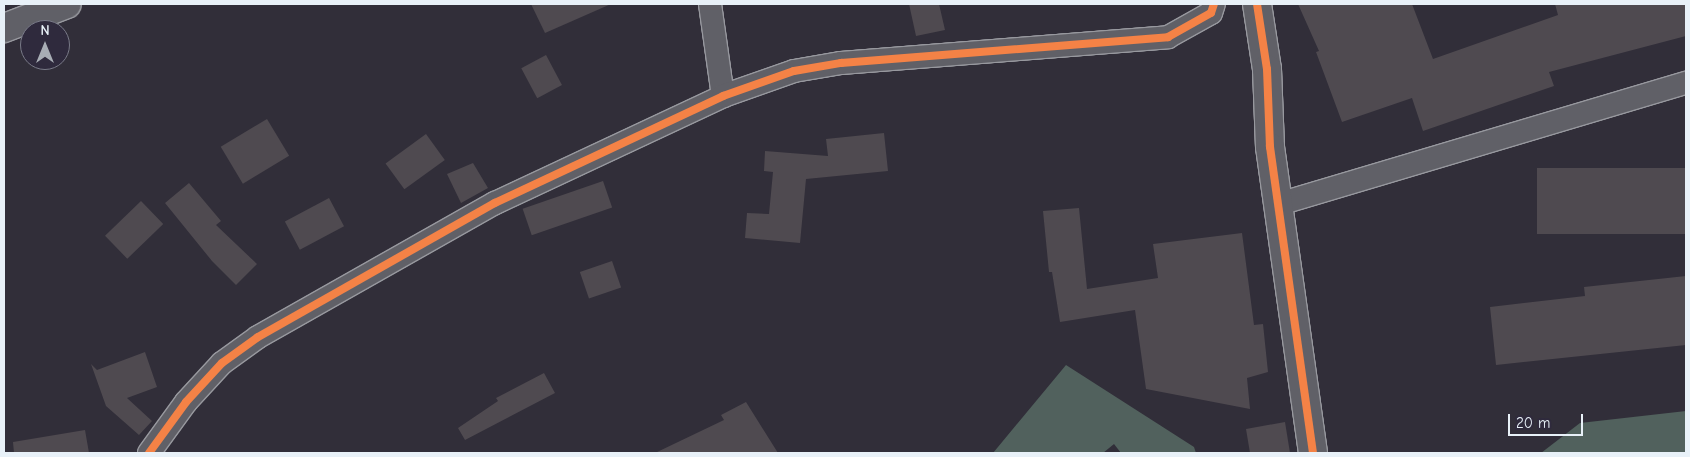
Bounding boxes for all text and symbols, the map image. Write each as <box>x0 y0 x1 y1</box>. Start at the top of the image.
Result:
north arrow <box>20 20 70 70</box>
text: N <box>40 22 50 39</box>
scale bar <box>1510 404 1585 436</box>
text: 20 m <box>1516 414 1550 432</box>

